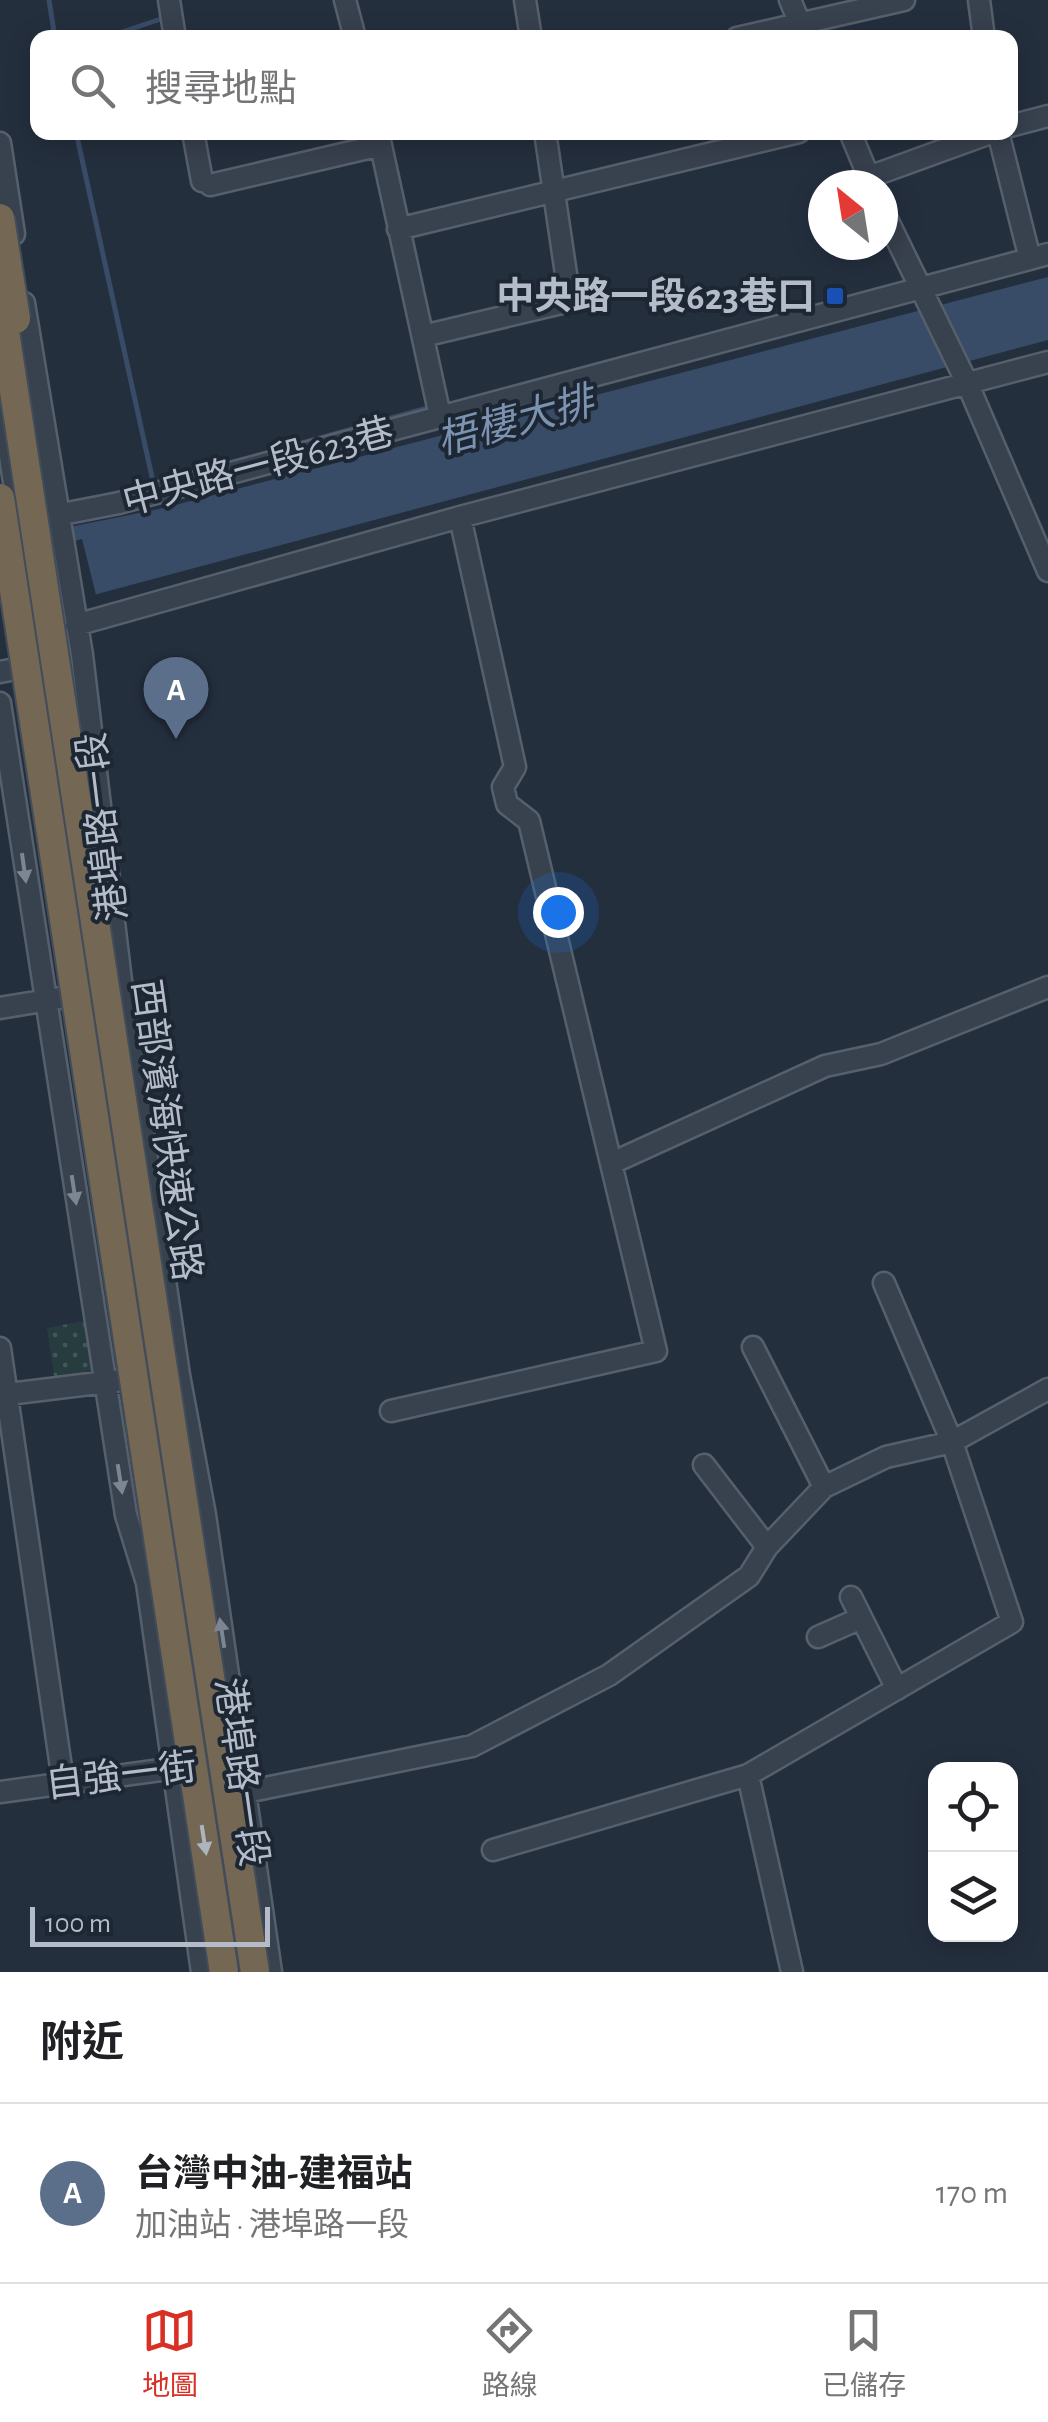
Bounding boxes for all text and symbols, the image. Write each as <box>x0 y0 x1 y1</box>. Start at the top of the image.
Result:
search box <box>30 30 1018 140</box>
icon: search <box>65 58 120 113</box>
text: 搜尋地點 <box>145 71 297 109</box>
north arrow <box>808 170 898 260</box>
place label: 中央路一段623巷口 <box>496 276 815 317</box>
marker: 中央路一段623巷口 <box>824 285 846 307</box>
water label: 梧棲大排 <box>433 379 603 462</box>
street label: 中央路一段623巷 <box>118 411 398 522</box>
pin: A <box>144 656 208 739</box>
street label: 港埠路一段 <box>71 730 134 924</box>
one-way arrow <box>16 853 32 885</box>
your location <box>533 887 584 938</box>
street label: 西部濱海快速公路 <box>125 977 208 1283</box>
one-way arrow <box>66 1174 82 1206</box>
one-way arrow <box>113 1464 128 1495</box>
one-way arrow <box>214 1617 230 1648</box>
street label: 港埠路一段 <box>208 1675 275 1869</box>
street label: 自強一街 <box>43 1747 199 1805</box>
map controls <box>928 1762 1018 1942</box>
button: locate <box>928 1762 1018 1852</box>
one-way arrow <box>196 1825 212 1856</box>
button: layers <box>928 1852 1018 1942</box>
scale bar <box>30 1902 270 1946</box>
text: 100 m <box>45 1910 111 1938</box>
text: 附近 <box>40 2022 124 2064</box>
text: 台灣中油-建福站 <box>135 2156 413 2194</box>
text: A <box>63 2177 82 2209</box>
text: 170 m <box>936 2177 1008 2209</box>
text: 加油站 · 港埠路一段 <box>135 2209 409 2241</box>
tab: 地圖 <box>142 2303 198 2404</box>
tab: 路線 <box>482 2303 538 2404</box>
tab: 已儲存 <box>822 2303 906 2404</box>

